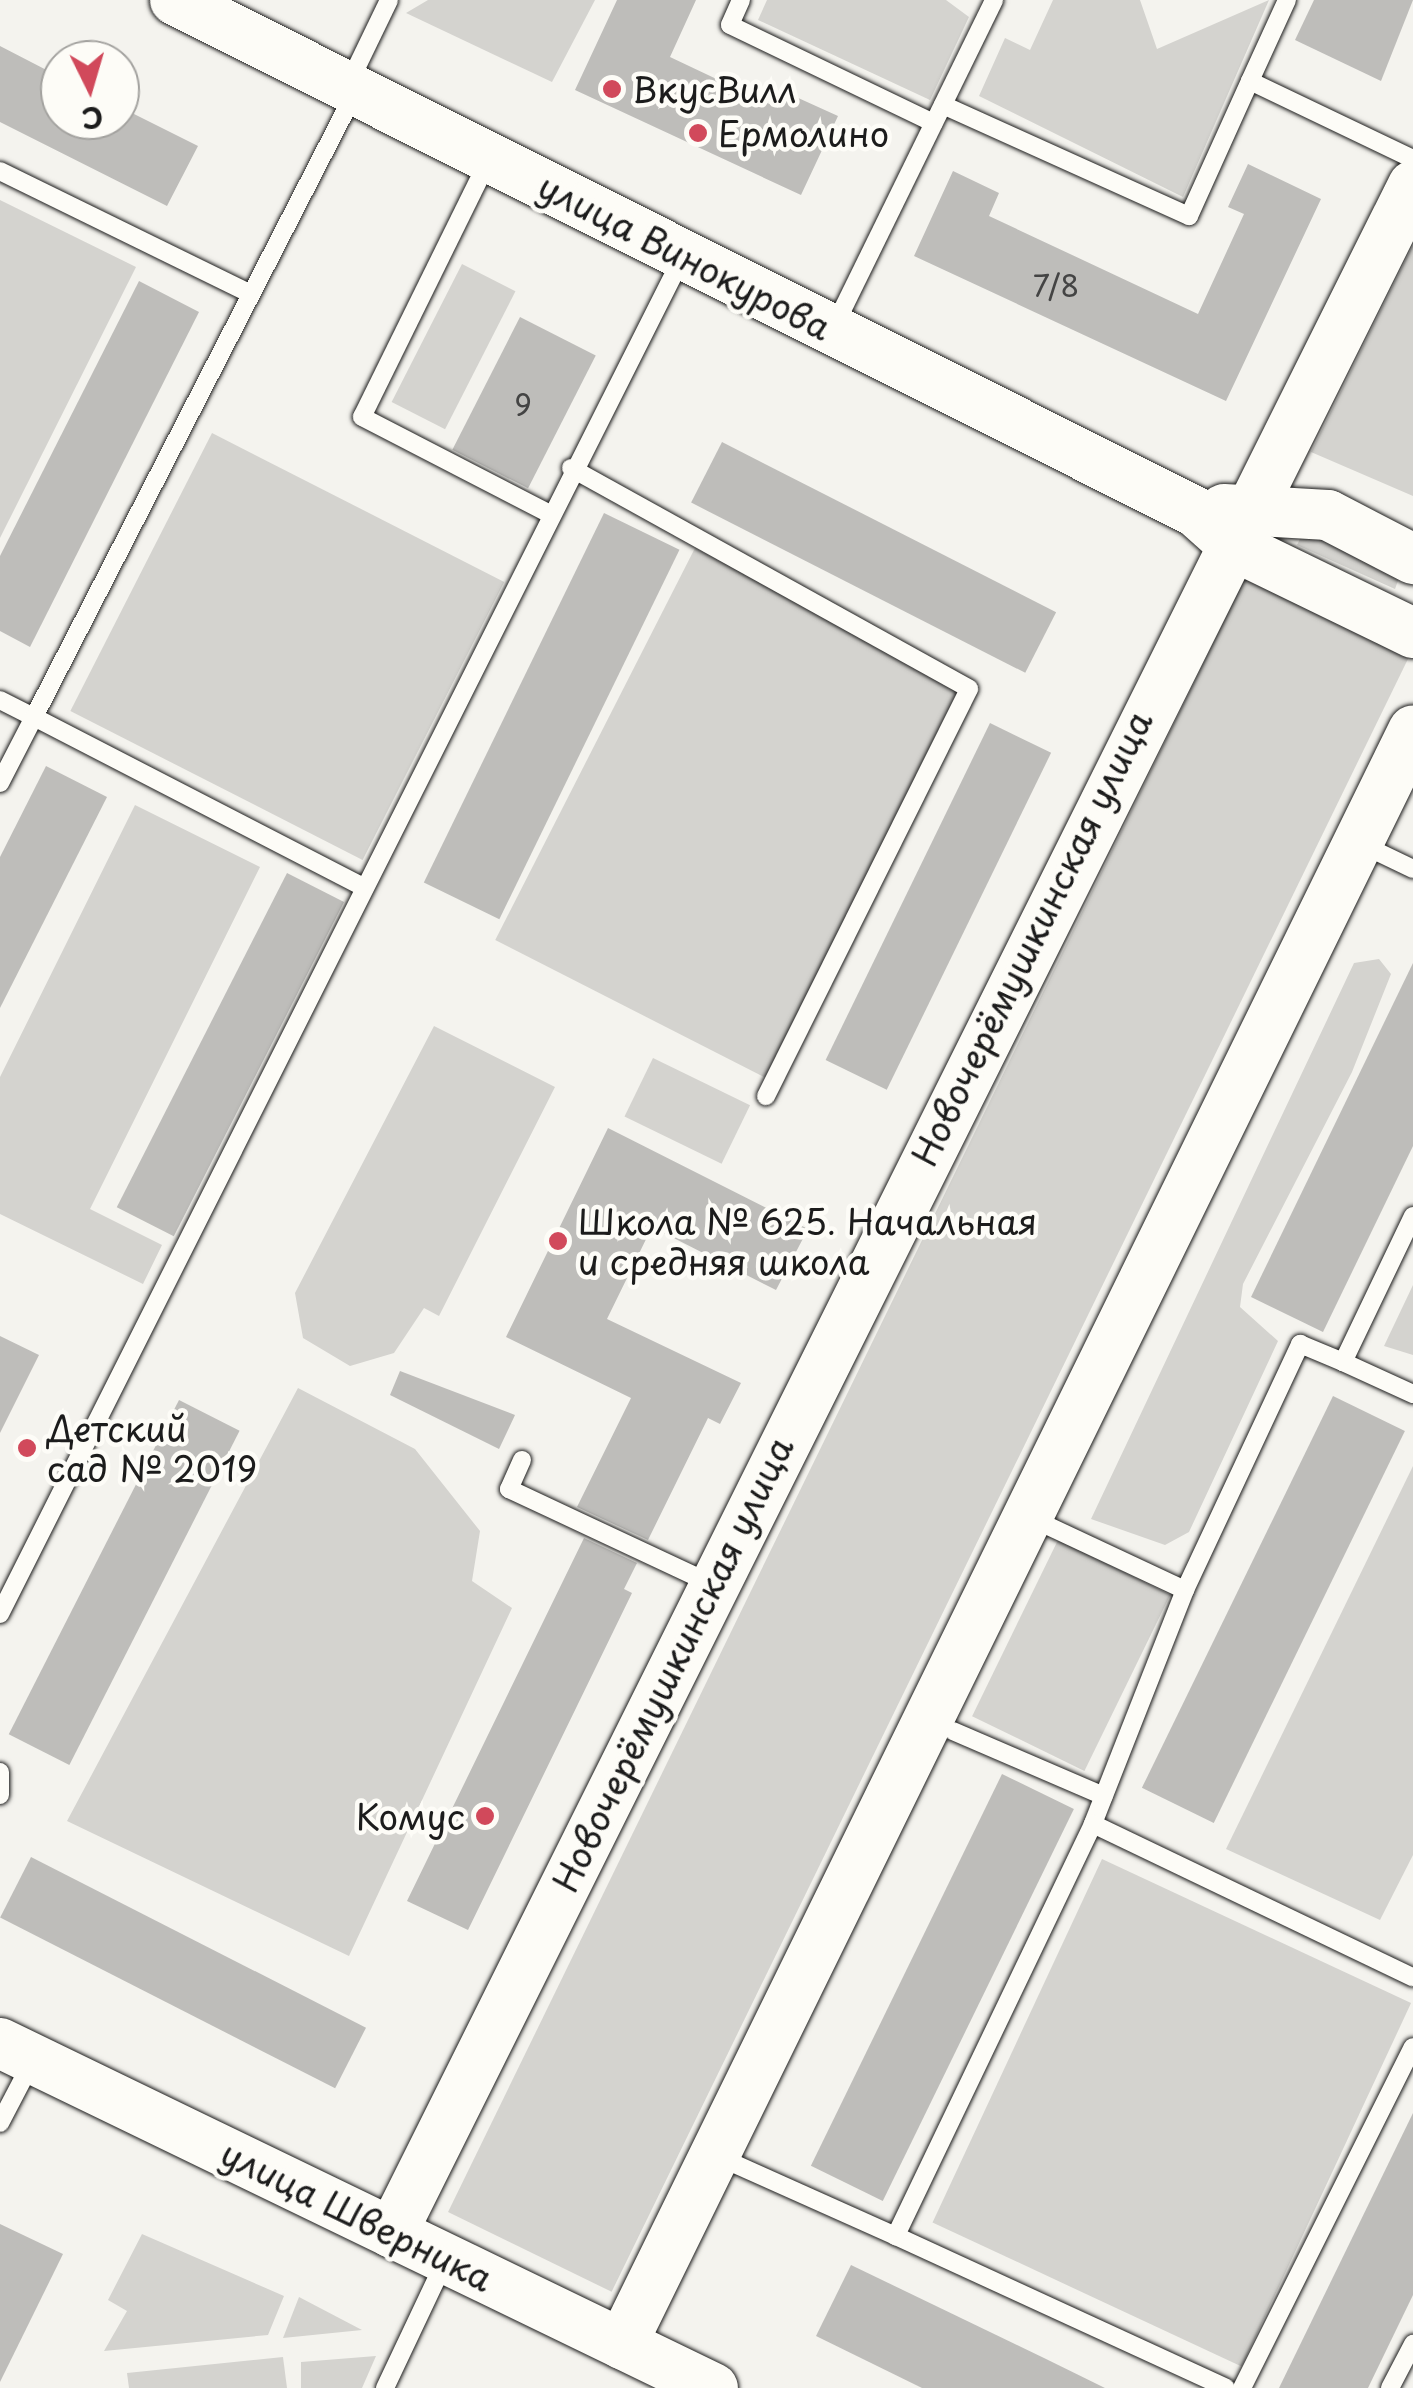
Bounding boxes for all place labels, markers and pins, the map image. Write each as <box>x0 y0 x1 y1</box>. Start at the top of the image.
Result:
place label: ВкусВилл <box>632 68 796 110</box>
marker: ВкусВилл <box>601 78 623 100</box>
place label: Ермолино <box>718 112 889 154</box>
marker: Ермолино <box>687 122 709 144</box>
place label: Школа № 625. Начальная и средняя школа <box>578 1200 1042 1282</box>
marker: Школа № 625. Начальная и средняя школа <box>547 1230 569 1252</box>
place label: Детский сад № 2019 <box>47 1407 258 1489</box>
marker: Детский сад № 2019 <box>16 1437 38 1459</box>
place label: Комус <box>356 1795 465 1837</box>
marker: Комус <box>474 1805 496 1827</box>

